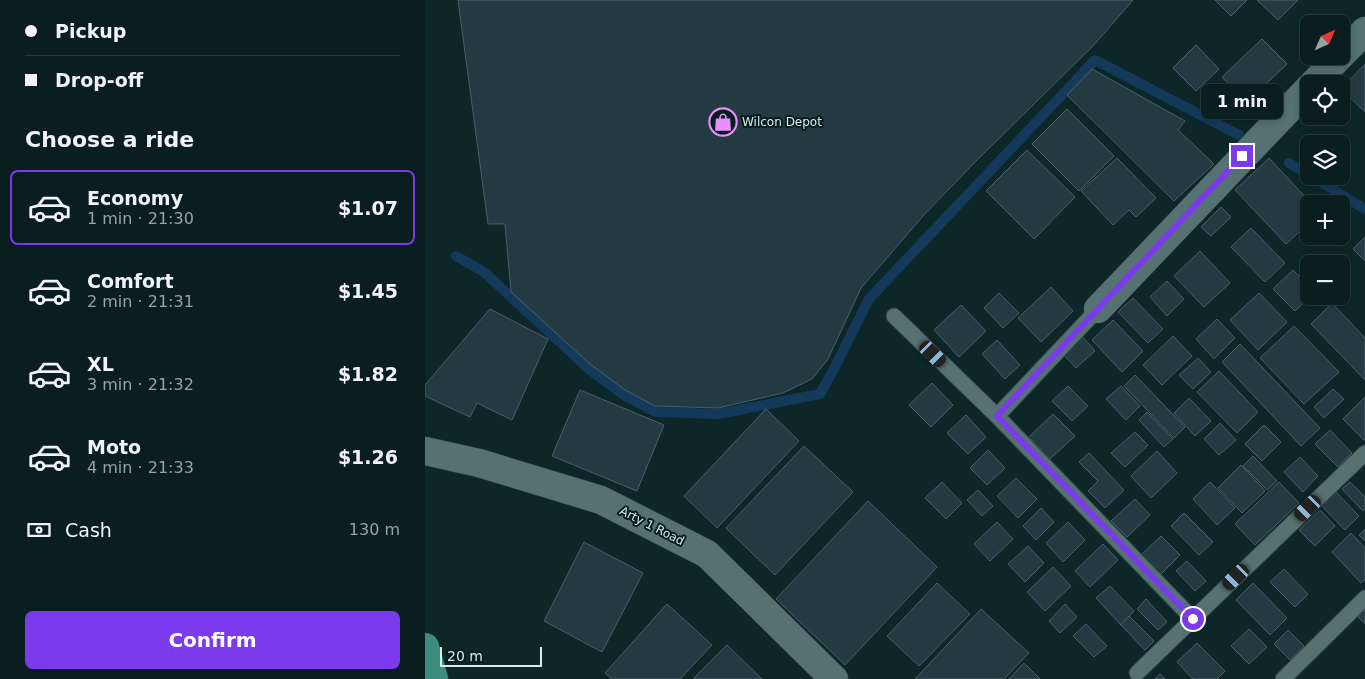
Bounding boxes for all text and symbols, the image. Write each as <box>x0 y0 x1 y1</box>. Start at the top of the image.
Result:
north arrow <box>1300 15 1350 65</box>
map controls <box>1300 15 1350 305</box>
text: Pickup <box>55 20 126 42</box>
text: Drop-off <box>55 69 143 91</box>
button: locate <box>1300 75 1350 125</box>
callout: 1 min <box>1201 84 1283 118</box>
text: 1 min <box>1217 92 1267 111</box>
shop icon: Wilcon Depot <box>708 107 738 137</box>
place label: Wilcon Depot <box>742 115 822 129</box>
text: Choose a ride <box>25 127 194 152</box>
button: layers <box>1300 135 1350 185</box>
route end <box>1231 145 1253 167</box>
icon: car <box>27 185 72 230</box>
text: Economy <box>87 187 183 209</box>
button: + <box>1300 195 1350 245</box>
text: $1.07 <box>338 197 398 219</box>
text: 1 min · 21:30 <box>87 209 194 228</box>
button: − <box>1300 255 1350 305</box>
icon: car <box>27 268 72 313</box>
text: Comfort <box>87 270 174 292</box>
text: $1.45 <box>338 280 398 302</box>
text: 2 min · 21:31 <box>87 292 194 311</box>
car <box>917 338 949 370</box>
icon: car <box>27 351 72 396</box>
text: XL <box>87 353 114 375</box>
text: $1.82 <box>338 363 398 385</box>
text: 3 min · 21:32 <box>87 375 194 394</box>
icon: car <box>27 434 72 479</box>
text: Moto <box>87 436 141 458</box>
text: $1.26 <box>338 446 398 468</box>
text: 4 min · 21:33 <box>87 458 194 477</box>
car <box>1292 492 1324 524</box>
street label: Arty 1 Road <box>617 504 687 548</box>
icon: cash <box>25 516 53 544</box>
text: Cash <box>65 519 112 541</box>
text: 130 m <box>349 520 400 539</box>
car <box>1220 561 1252 593</box>
route start <box>1182 608 1204 630</box>
button: Confirm <box>25 611 400 669</box>
scale bar <box>440 644 543 667</box>
text: 20 m <box>447 648 483 664</box>

